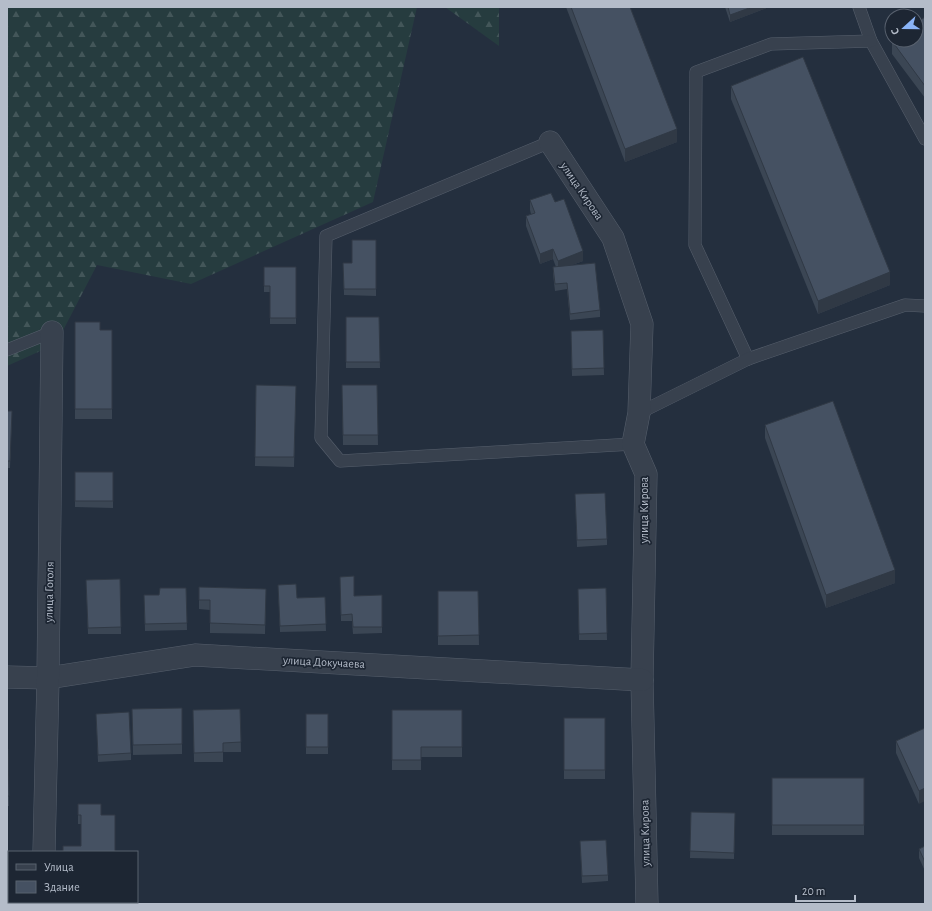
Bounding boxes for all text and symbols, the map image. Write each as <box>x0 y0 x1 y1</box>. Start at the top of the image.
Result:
north arrow <box>884 8 924 48</box>
text: С <box>889 27 901 36</box>
street label: улица Кирова <box>557 159 606 223</box>
street label: улица Кирова <box>638 476 651 544</box>
street label: улица Гоголя <box>42 561 57 624</box>
street label: улица Докучаева <box>282 654 366 671</box>
street label: улица Кирова <box>638 799 653 867</box>
legend <box>8 851 138 903</box>
text: Улица <box>44 861 74 873</box>
scale bar <box>796 877 855 903</box>
text: Здание <box>44 881 80 893</box>
text: 20 m <box>802 885 825 897</box>

